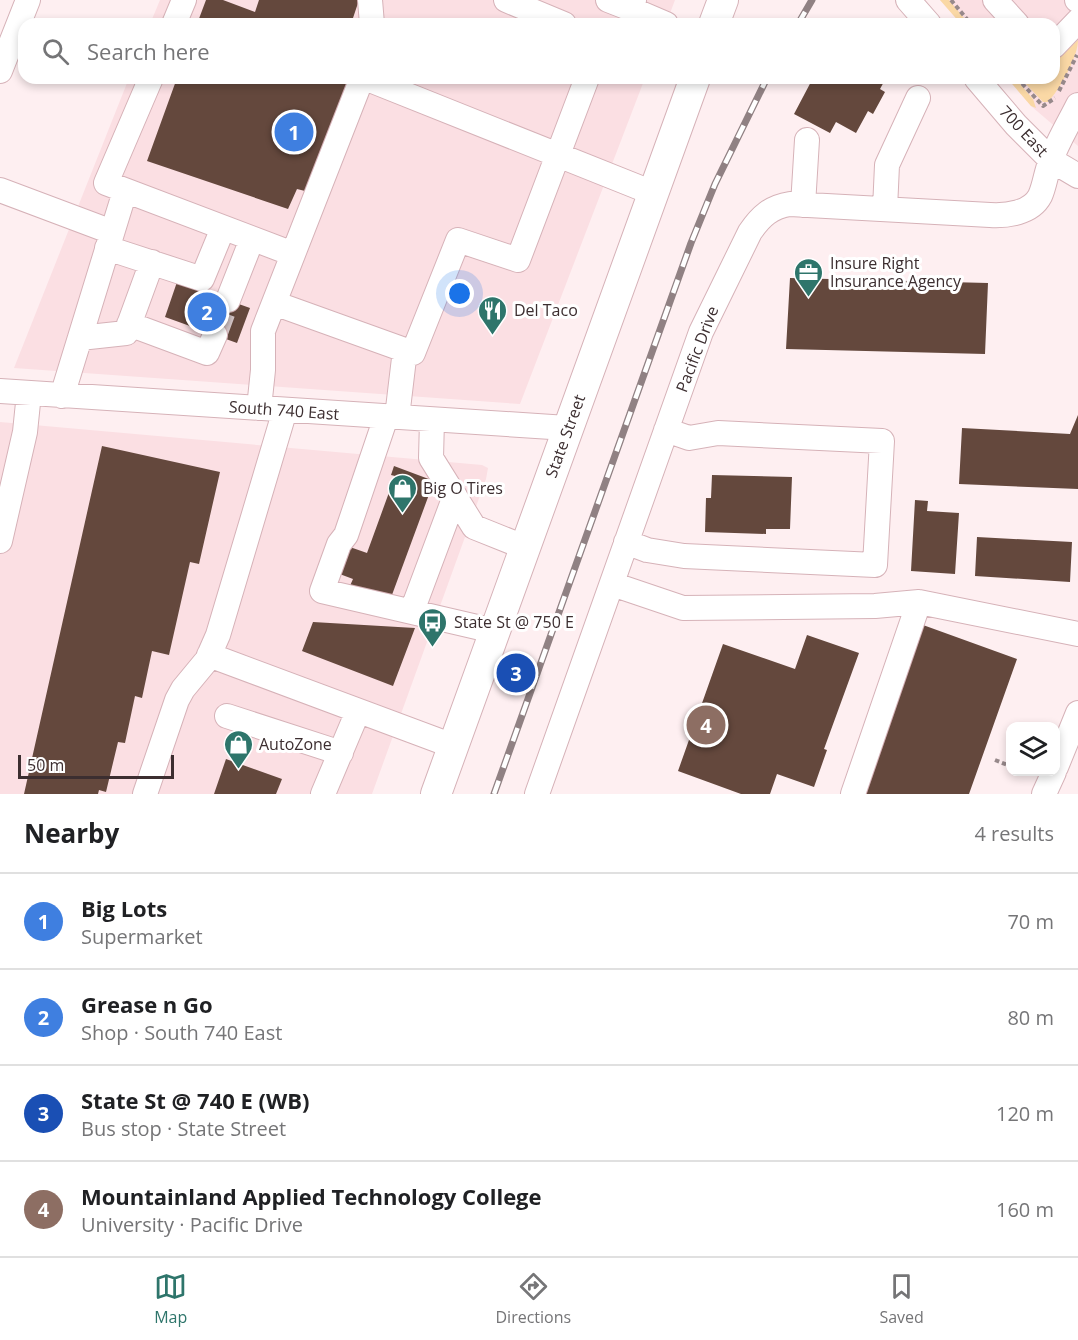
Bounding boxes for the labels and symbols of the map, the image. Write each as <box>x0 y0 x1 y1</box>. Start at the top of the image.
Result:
street label: 700 East <box>995 101 1054 162</box>
pin: 1 <box>274 110 314 154</box>
place label: Insure Right Insurance Agency <box>830 252 962 292</box>
office icon: Insure Right Insurance Agency <box>793 256 825 298</box>
your location <box>445 279 474 308</box>
pin: 2 <box>188 290 226 334</box>
restaurant icon: Del Taco <box>477 294 509 336</box>
place label: Del Taco <box>514 299 578 321</box>
street label: Pacific Drive <box>670 303 724 395</box>
street label: State Street <box>540 391 590 481</box>
street label: South 740 East <box>228 395 340 425</box>
shop icon: Big O Tires <box>386 472 418 514</box>
place label: Big O Tires <box>423 477 503 499</box>
bus stop icon: State St @ 750 E <box>417 606 449 648</box>
place label: State St @ 750 E <box>454 611 574 633</box>
pin: 3 <box>496 650 536 696</box>
pin: 4 <box>686 702 726 748</box>
shop icon: AutoZone <box>222 728 254 770</box>
place label: AutoZone <box>259 733 332 755</box>
scale bar <box>18 752 174 780</box>

